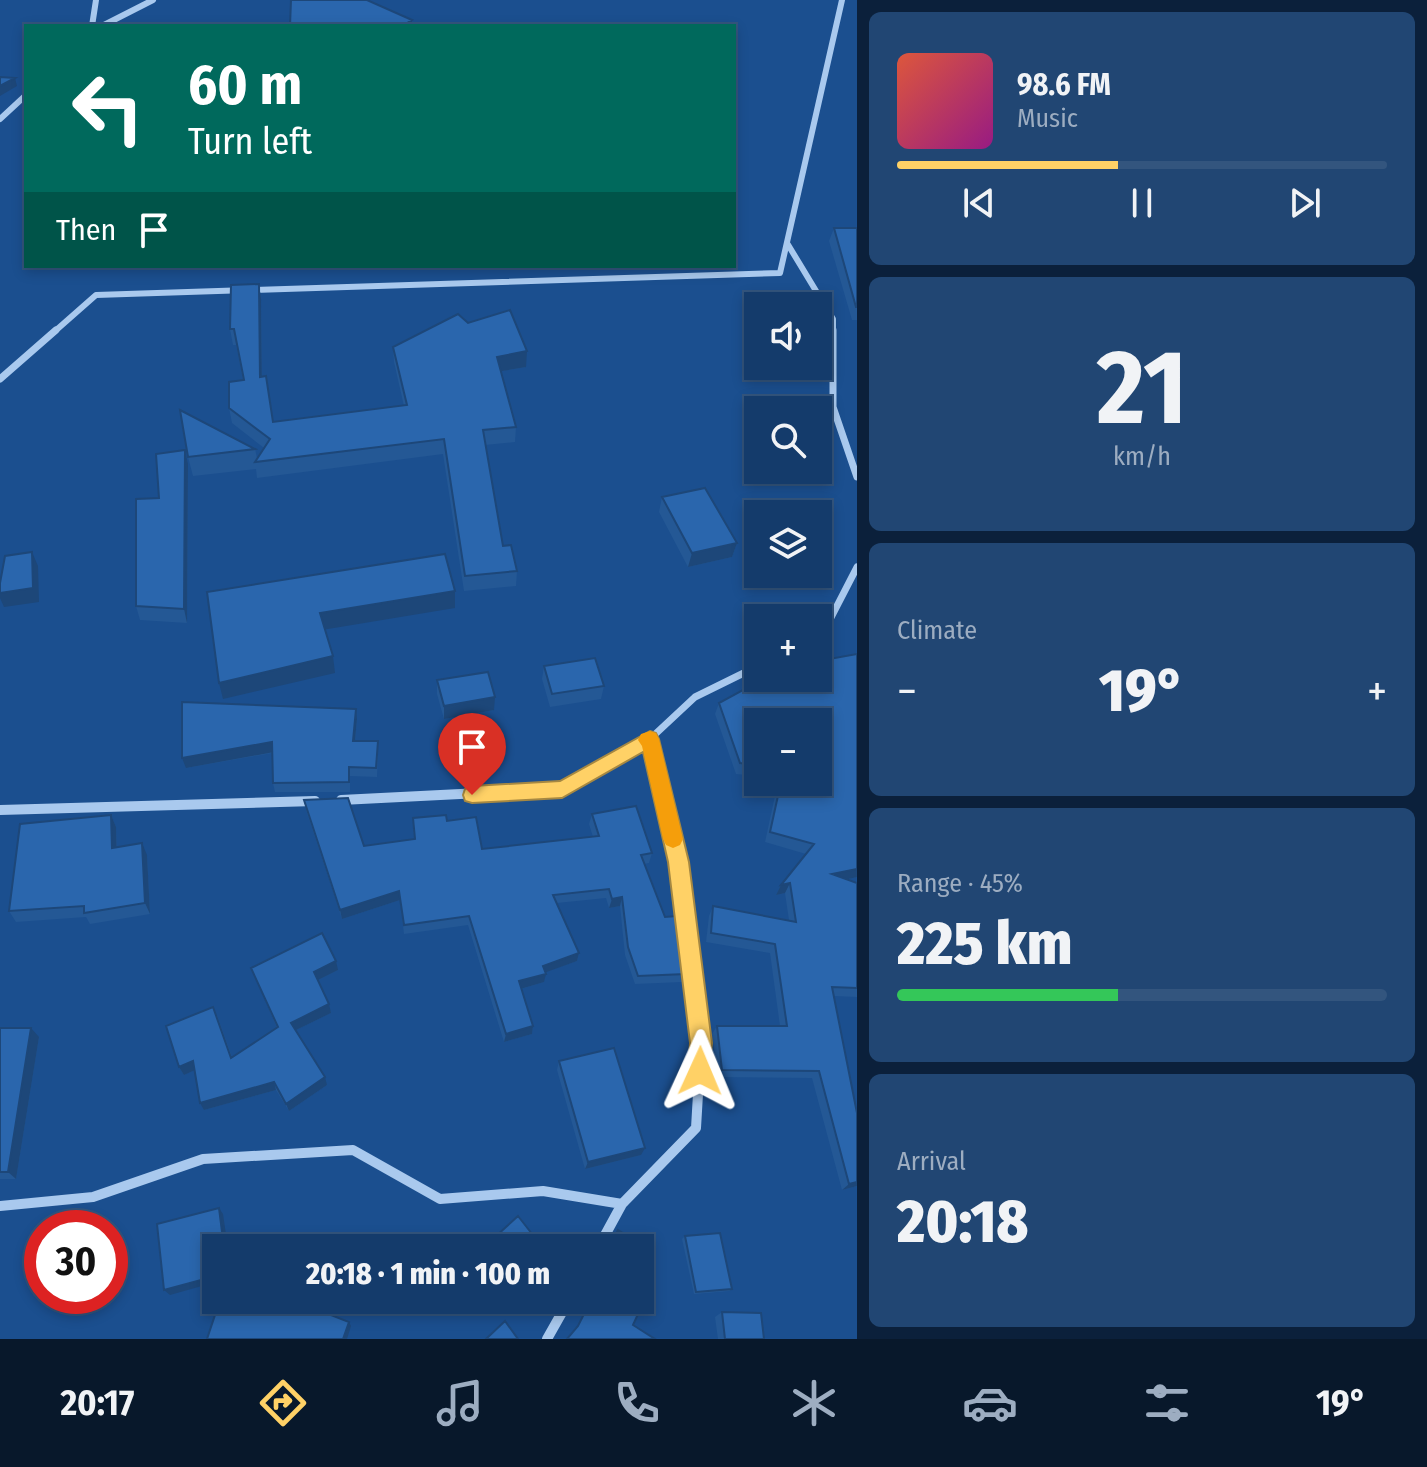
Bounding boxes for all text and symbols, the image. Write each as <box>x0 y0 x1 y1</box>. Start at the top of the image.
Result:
text: 60 m <box>188 52 302 119</box>
icon: left <box>56 56 160 160</box>
text: 98.6 FM <box>1017 67 1111 103</box>
text: Music <box>1017 103 1078 134</box>
text: Turn left <box>188 120 312 164</box>
icon: previous <box>957 181 1001 225</box>
icon: pause <box>1120 181 1164 225</box>
icon: next <box>1283 181 1327 225</box>
icon: arrive <box>132 208 176 252</box>
text: Then <box>56 212 116 248</box>
map controls <box>744 292 832 796</box>
button: sound <box>744 292 832 380</box>
text: 21 <box>1097 326 1187 451</box>
button: search <box>744 396 832 484</box>
text: km/h <box>1113 441 1171 472</box>
button: layers <box>744 500 832 588</box>
button: + <box>744 604 832 692</box>
text: Climate <box>897 615 977 646</box>
text: 19° <box>1099 655 1185 727</box>
text: − <box>897 665 917 718</box>
text: + <box>1367 665 1387 718</box>
button: − <box>744 708 832 796</box>
pin <box>438 713 506 795</box>
icon: arrive <box>450 725 494 769</box>
text: Range · 45% <box>897 868 1023 899</box>
text: 225 km <box>897 908 1072 980</box>
position arrow <box>658 1029 742 1113</box>
text: Arrival <box>897 1146 966 1177</box>
text: 20:18 <box>897 1186 1029 1258</box>
speed limit sign: 30 <box>24 1210 128 1314</box>
text: 20:18 · 1 min · 100 m <box>306 1256 550 1292</box>
icon: directions <box>255 1375 311 1431</box>
icon: music <box>432 1375 488 1431</box>
icon: phone <box>609 1375 665 1431</box>
icon: climate <box>786 1375 842 1431</box>
icon: car <box>962 1375 1018 1431</box>
icon: filters <box>1139 1375 1195 1431</box>
text: 20:17 <box>60 1381 134 1425</box>
text: 19° <box>1316 1381 1367 1425</box>

